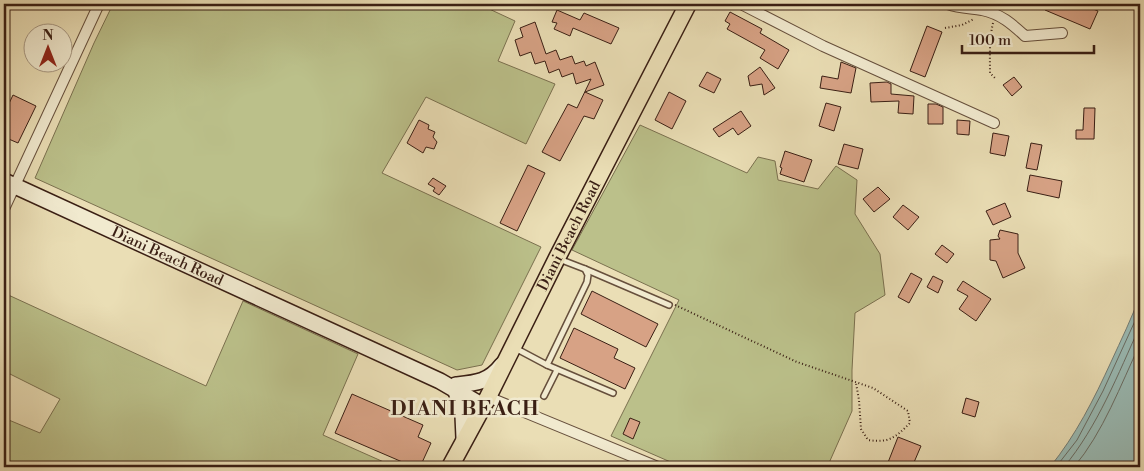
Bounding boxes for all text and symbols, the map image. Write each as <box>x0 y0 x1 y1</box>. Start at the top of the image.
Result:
north arrow <box>22 22 72 72</box>
scale bar <box>962 22 1094 54</box>
text: N <box>42 27 54 45</box>
text: 100 m <box>969 31 1011 50</box>
street label: Diani Beach Road <box>533 177 605 294</box>
street label: Diani Beach Road <box>109 222 227 290</box>
district label: DIANI BEACH <box>391 397 539 422</box>

